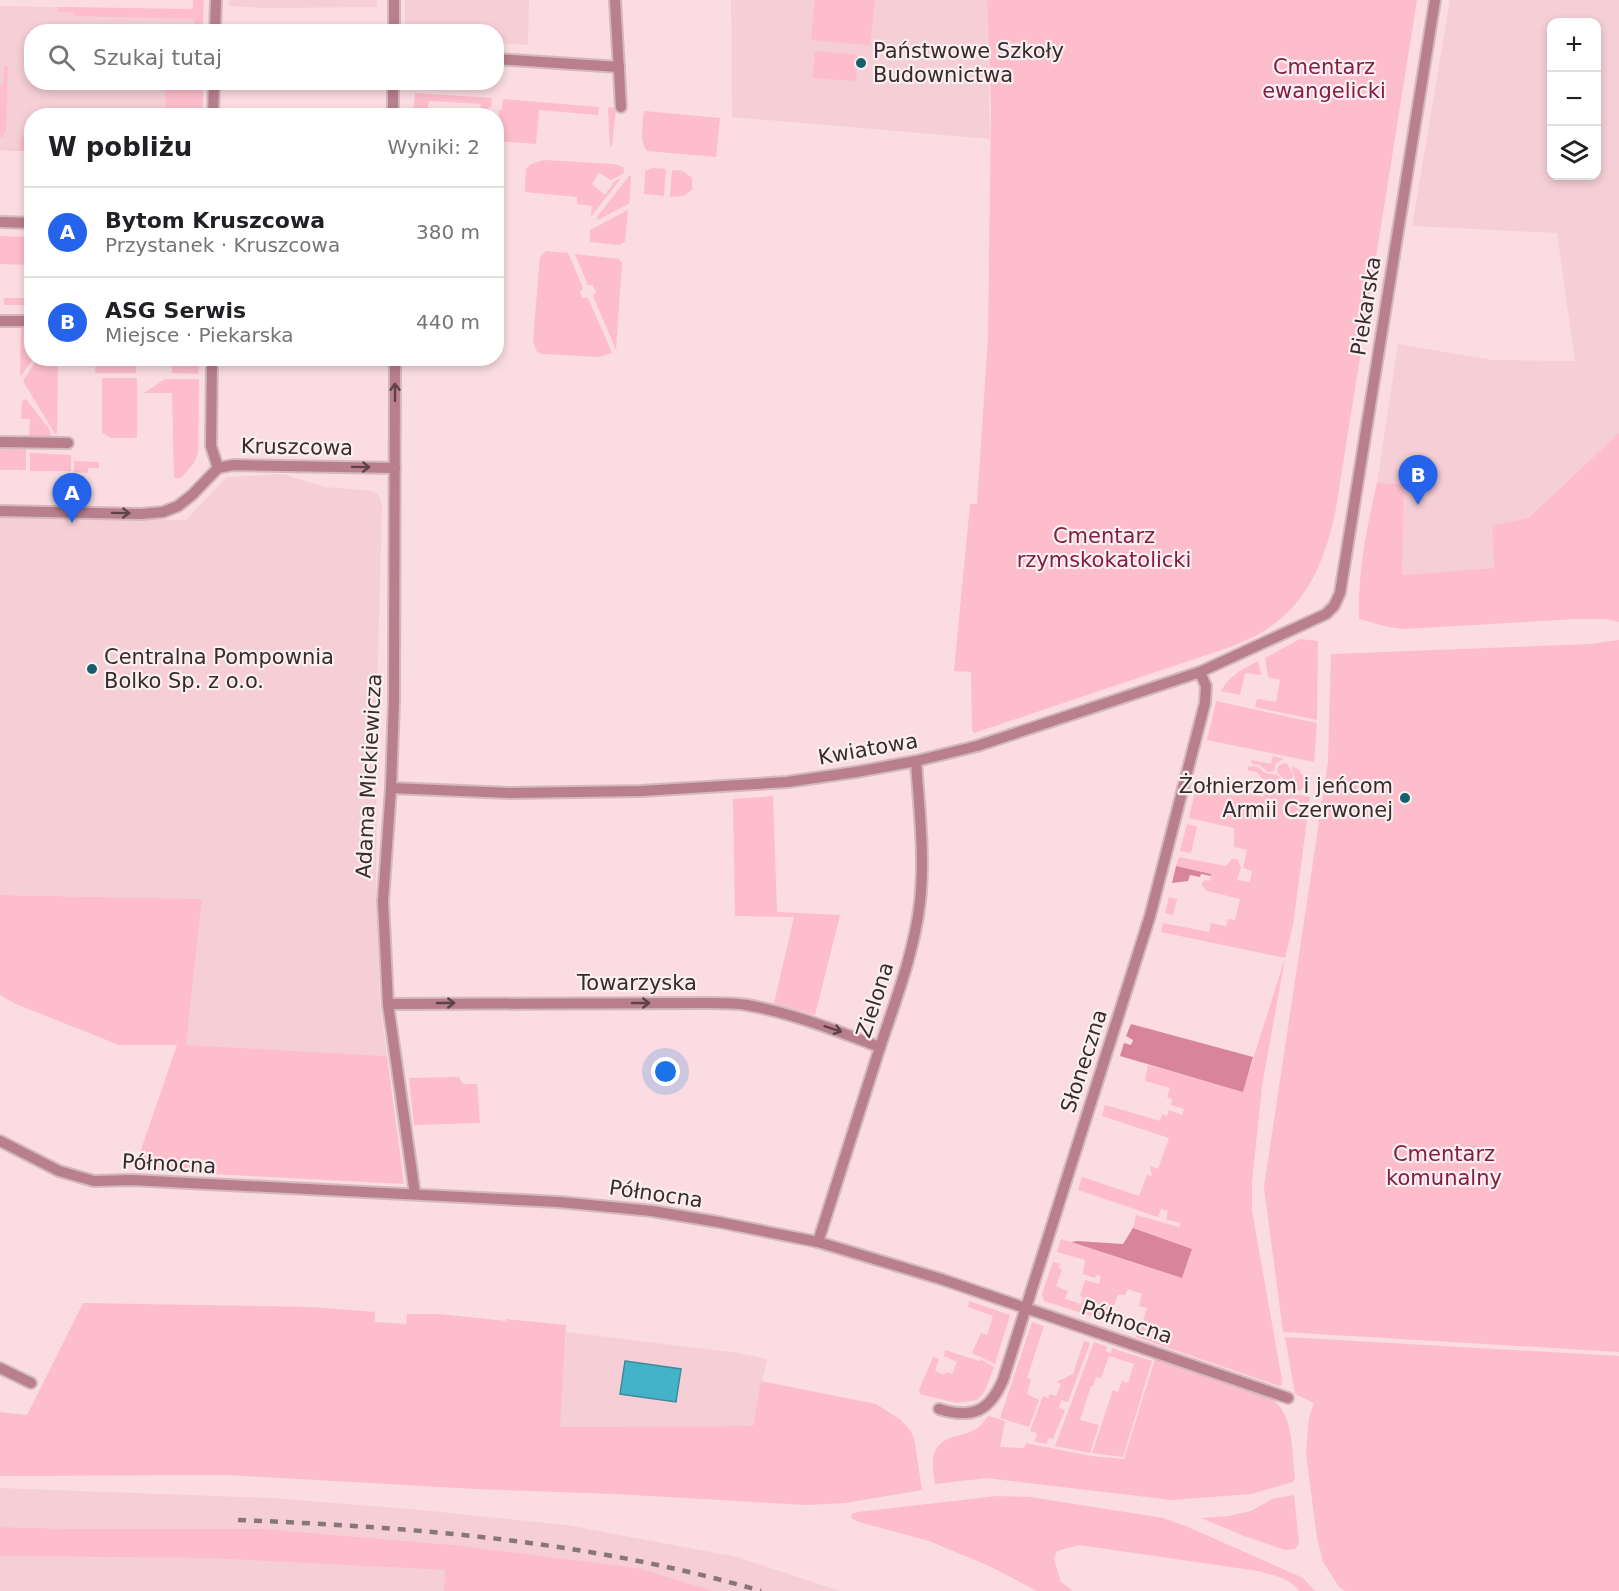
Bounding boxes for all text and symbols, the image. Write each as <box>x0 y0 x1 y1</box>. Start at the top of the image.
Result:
map controls <box>1547 18 1601 180</box>
button: + <box>1547 18 1601 72</box>
search box <box>24 24 504 90</box>
place label: Państwowe Szkoły Budownictwa <box>873 39 1064 87</box>
icon: search <box>45 41 78 74</box>
text: Szukaj tutaj <box>93 45 222 70</box>
park label: Cmentarz ewangelicki <box>1262 55 1386 103</box>
marker: Państwowe Szkoły Budownictwa <box>854 56 868 70</box>
button: − <box>1547 72 1601 126</box>
button: layers <box>1547 126 1601 180</box>
text: W pobliżu <box>48 132 192 162</box>
text: Wyniki: 2 <box>388 135 480 159</box>
text: Bytom Kruszcowa <box>105 208 325 233</box>
text: A <box>60 220 75 244</box>
text: 380 m <box>416 220 480 244</box>
text: Przystanek · Kruszcowa <box>105 233 340 257</box>
street label: Piekarska <box>1346 255 1386 357</box>
text: ASG Serwis <box>105 298 246 323</box>
text: B <box>60 310 75 334</box>
text: 440 m <box>416 310 480 334</box>
text: Miejsce · Piekarska <box>105 323 294 347</box>
one-way arrow <box>389 383 401 403</box>
street label: Kruszcowa <box>241 434 353 460</box>
pin: B <box>1398 456 1438 505</box>
one-way arrow <box>350 461 370 472</box>
pin: A <box>52 474 92 523</box>
one-way arrow <box>111 508 131 519</box>
park label: Cmentarz rzymskokatolicki <box>1017 524 1191 572</box>
place label: Centralna Pompownia Bolko Sp. z o.o. <box>104 645 334 693</box>
marker: Centralna Pompownia Bolko Sp. z o.o. <box>85 662 99 676</box>
street label: Adama Mickiewicza <box>352 673 386 879</box>
street label: Kwiatowa <box>816 728 920 770</box>
place label: Żołnierzom i jeńcom Armii Czerwonej <box>1179 773 1393 822</box>
marker: Żołnierzom i jeńcom Armii Czerwonej <box>1398 791 1412 805</box>
street label: Zielona <box>852 959 898 1041</box>
street label: Towarzyska <box>576 971 697 995</box>
one-way arrow <box>436 997 456 1009</box>
one-way arrow <box>631 997 651 1009</box>
street label: Słoneczna <box>1056 1006 1112 1116</box>
one-way arrow <box>823 1025 842 1036</box>
your location <box>651 1057 680 1086</box>
park label: Cmentarz komunalny <box>1386 1142 1502 1190</box>
street label: Północna <box>121 1150 217 1178</box>
street label: Północna <box>607 1176 705 1212</box>
street label: Północna <box>1078 1295 1176 1349</box>

